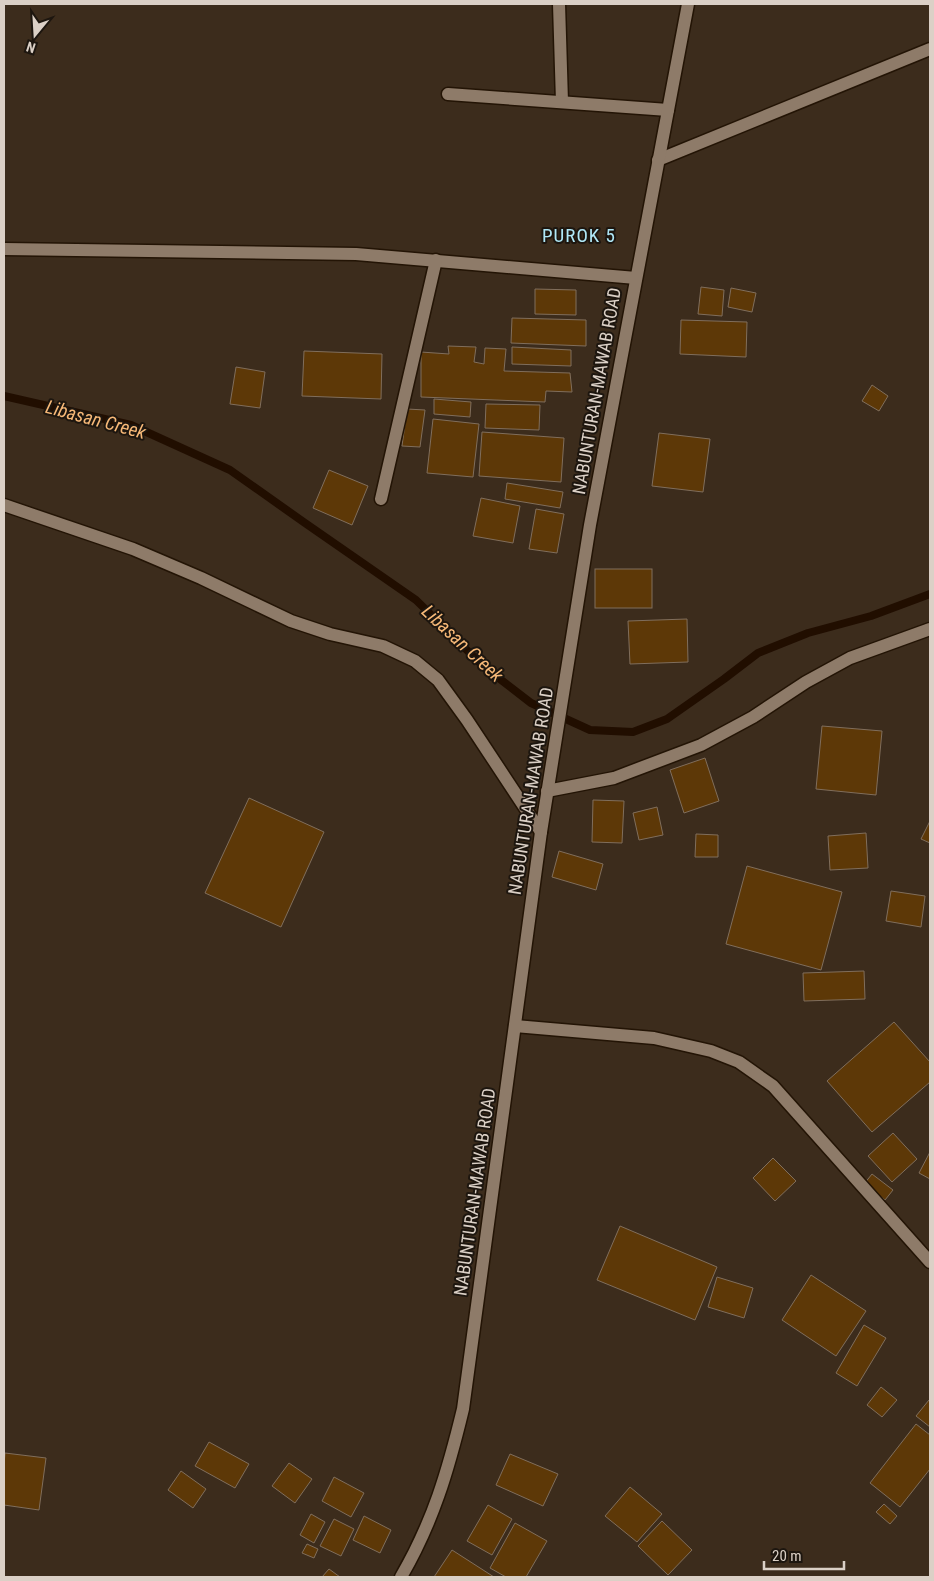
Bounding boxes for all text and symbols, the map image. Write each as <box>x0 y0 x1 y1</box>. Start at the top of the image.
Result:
north arrow <box>10 10 60 60</box>
text: N <box>24 38 38 56</box>
district label: PUROK 5 <box>542 224 616 247</box>
street label: NABUNTURAN-MAWAB ROAD <box>568 286 625 496</box>
water label: Libasan Creek <box>43 395 149 444</box>
water label: Libasan Creek <box>417 600 509 687</box>
street label: NABUNTURAN-MAWAB ROAD <box>504 686 557 896</box>
street label: NABUNTURAN-MAWAB ROAD <box>450 1087 499 1297</box>
scale bar <box>764 1538 844 1570</box>
text: 20 m <box>772 1547 802 1565</box>

